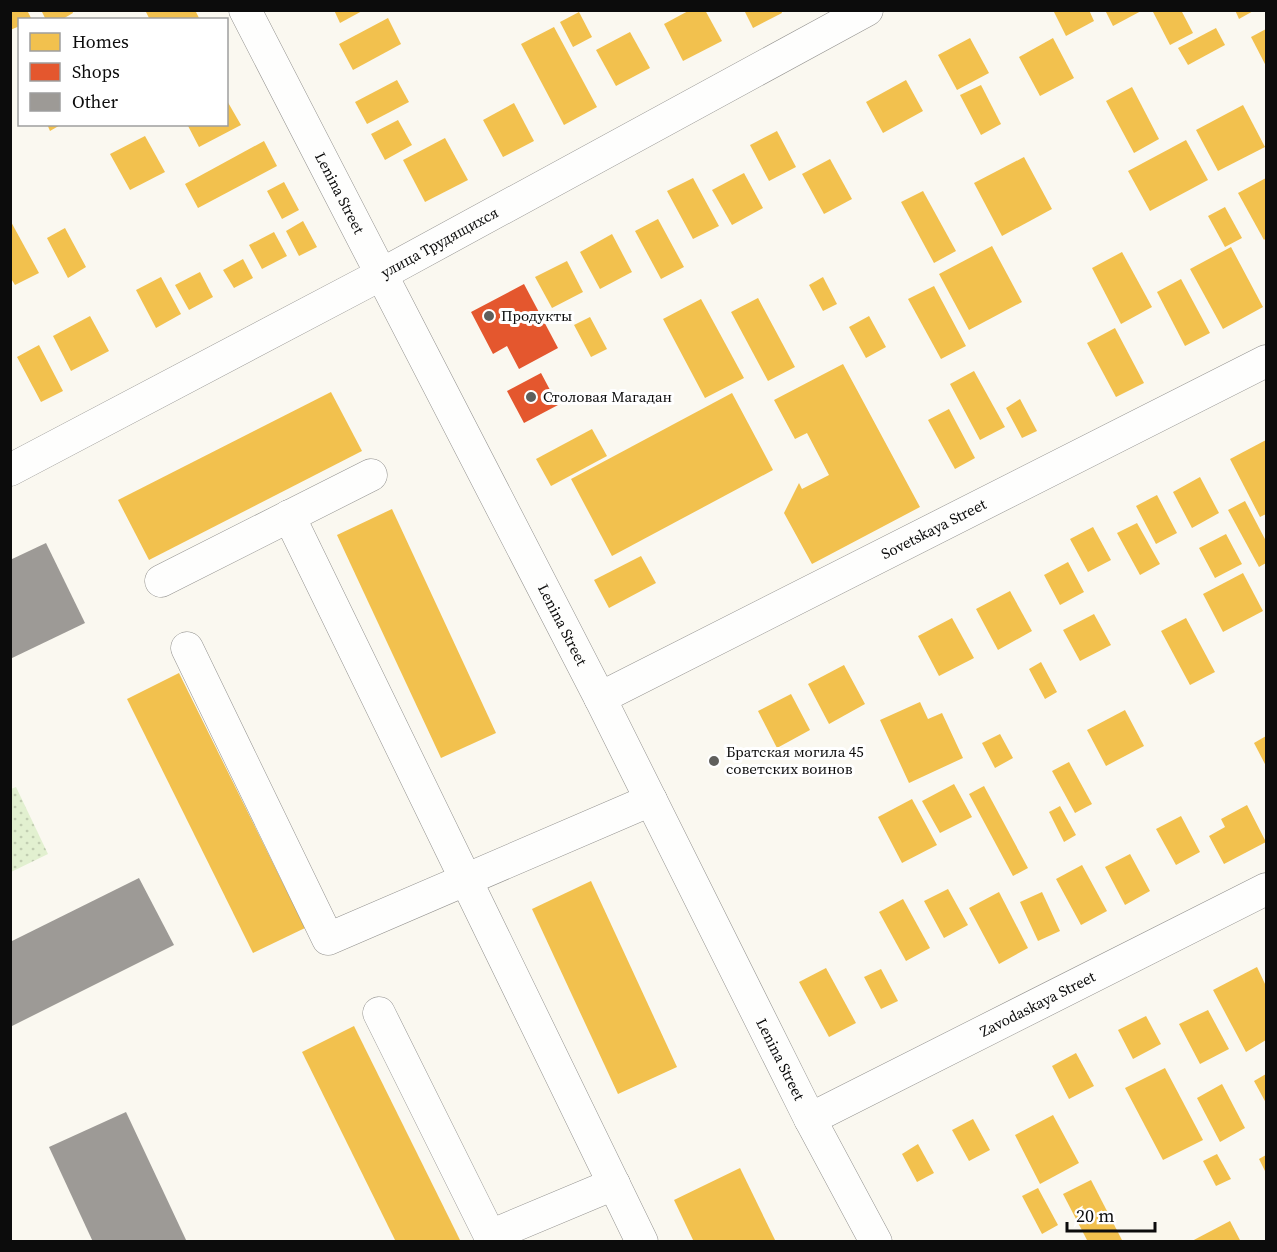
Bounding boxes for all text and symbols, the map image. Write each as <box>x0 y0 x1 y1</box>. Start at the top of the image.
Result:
legend <box>18 18 228 126</box>
text: Homes <box>72 29 129 54</box>
text: Shops <box>72 59 120 84</box>
text: Other <box>72 89 119 114</box>
street label: Lenina Street <box>310 148 370 237</box>
street label: улица Трудящихся <box>377 202 502 283</box>
place label: Продукты <box>501 305 572 326</box>
marker: Продукты <box>482 309 496 323</box>
place label: Столовая Магадан <box>543 386 672 407</box>
marker: Столовая Магадан <box>524 390 538 404</box>
street label: Sovetskaya Street <box>877 493 990 564</box>
street label: Lenina Street <box>533 580 593 669</box>
place label: Братская могила 45 советских воинов <box>726 741 864 779</box>
marker: Братская могила 45 советских воинов <box>707 754 721 768</box>
street label: Zavodaskaya Street <box>976 966 1099 1042</box>
street label: Lenina Street <box>751 1015 810 1104</box>
scale bar <box>1067 1195 1156 1233</box>
text: 20 m <box>1076 1203 1114 1228</box>

